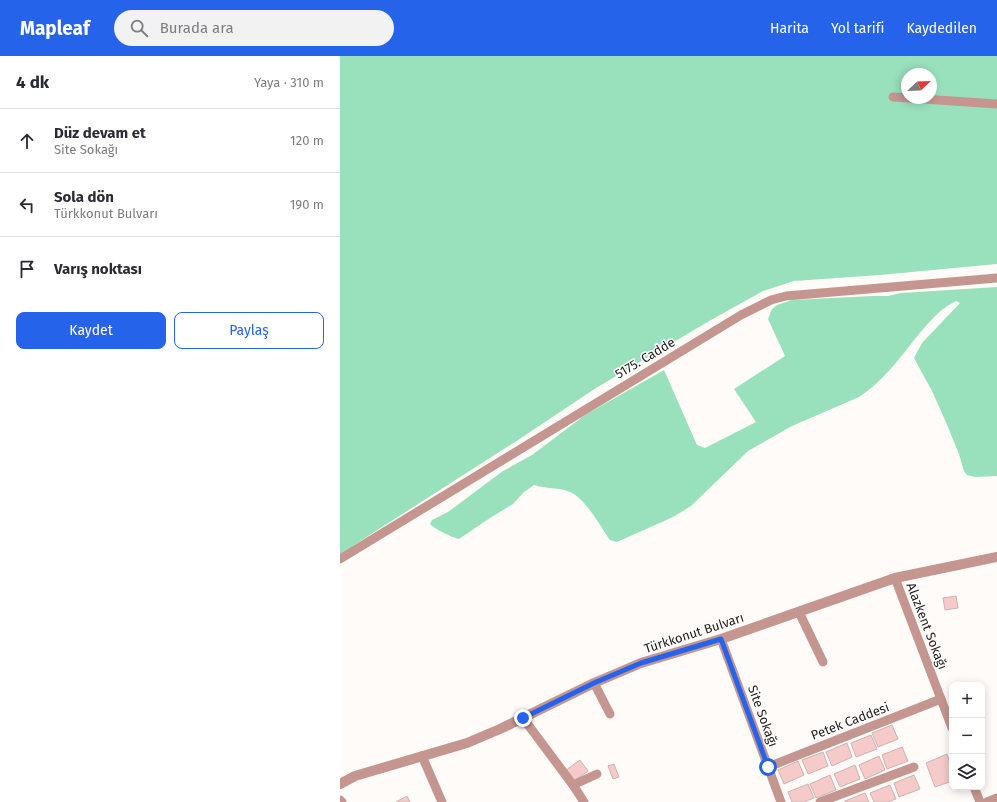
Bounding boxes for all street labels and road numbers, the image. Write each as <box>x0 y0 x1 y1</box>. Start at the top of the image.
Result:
street label: 5175. Cadde <box>612 334 678 382</box>
street label: Alazkent Sokağı <box>904 580 950 672</box>
street label: Türkkonut Bulvarı <box>642 610 746 656</box>
street label: Site Sokağı <box>745 683 781 749</box>
street label: Petek Caddesi <box>809 699 891 743</box>

